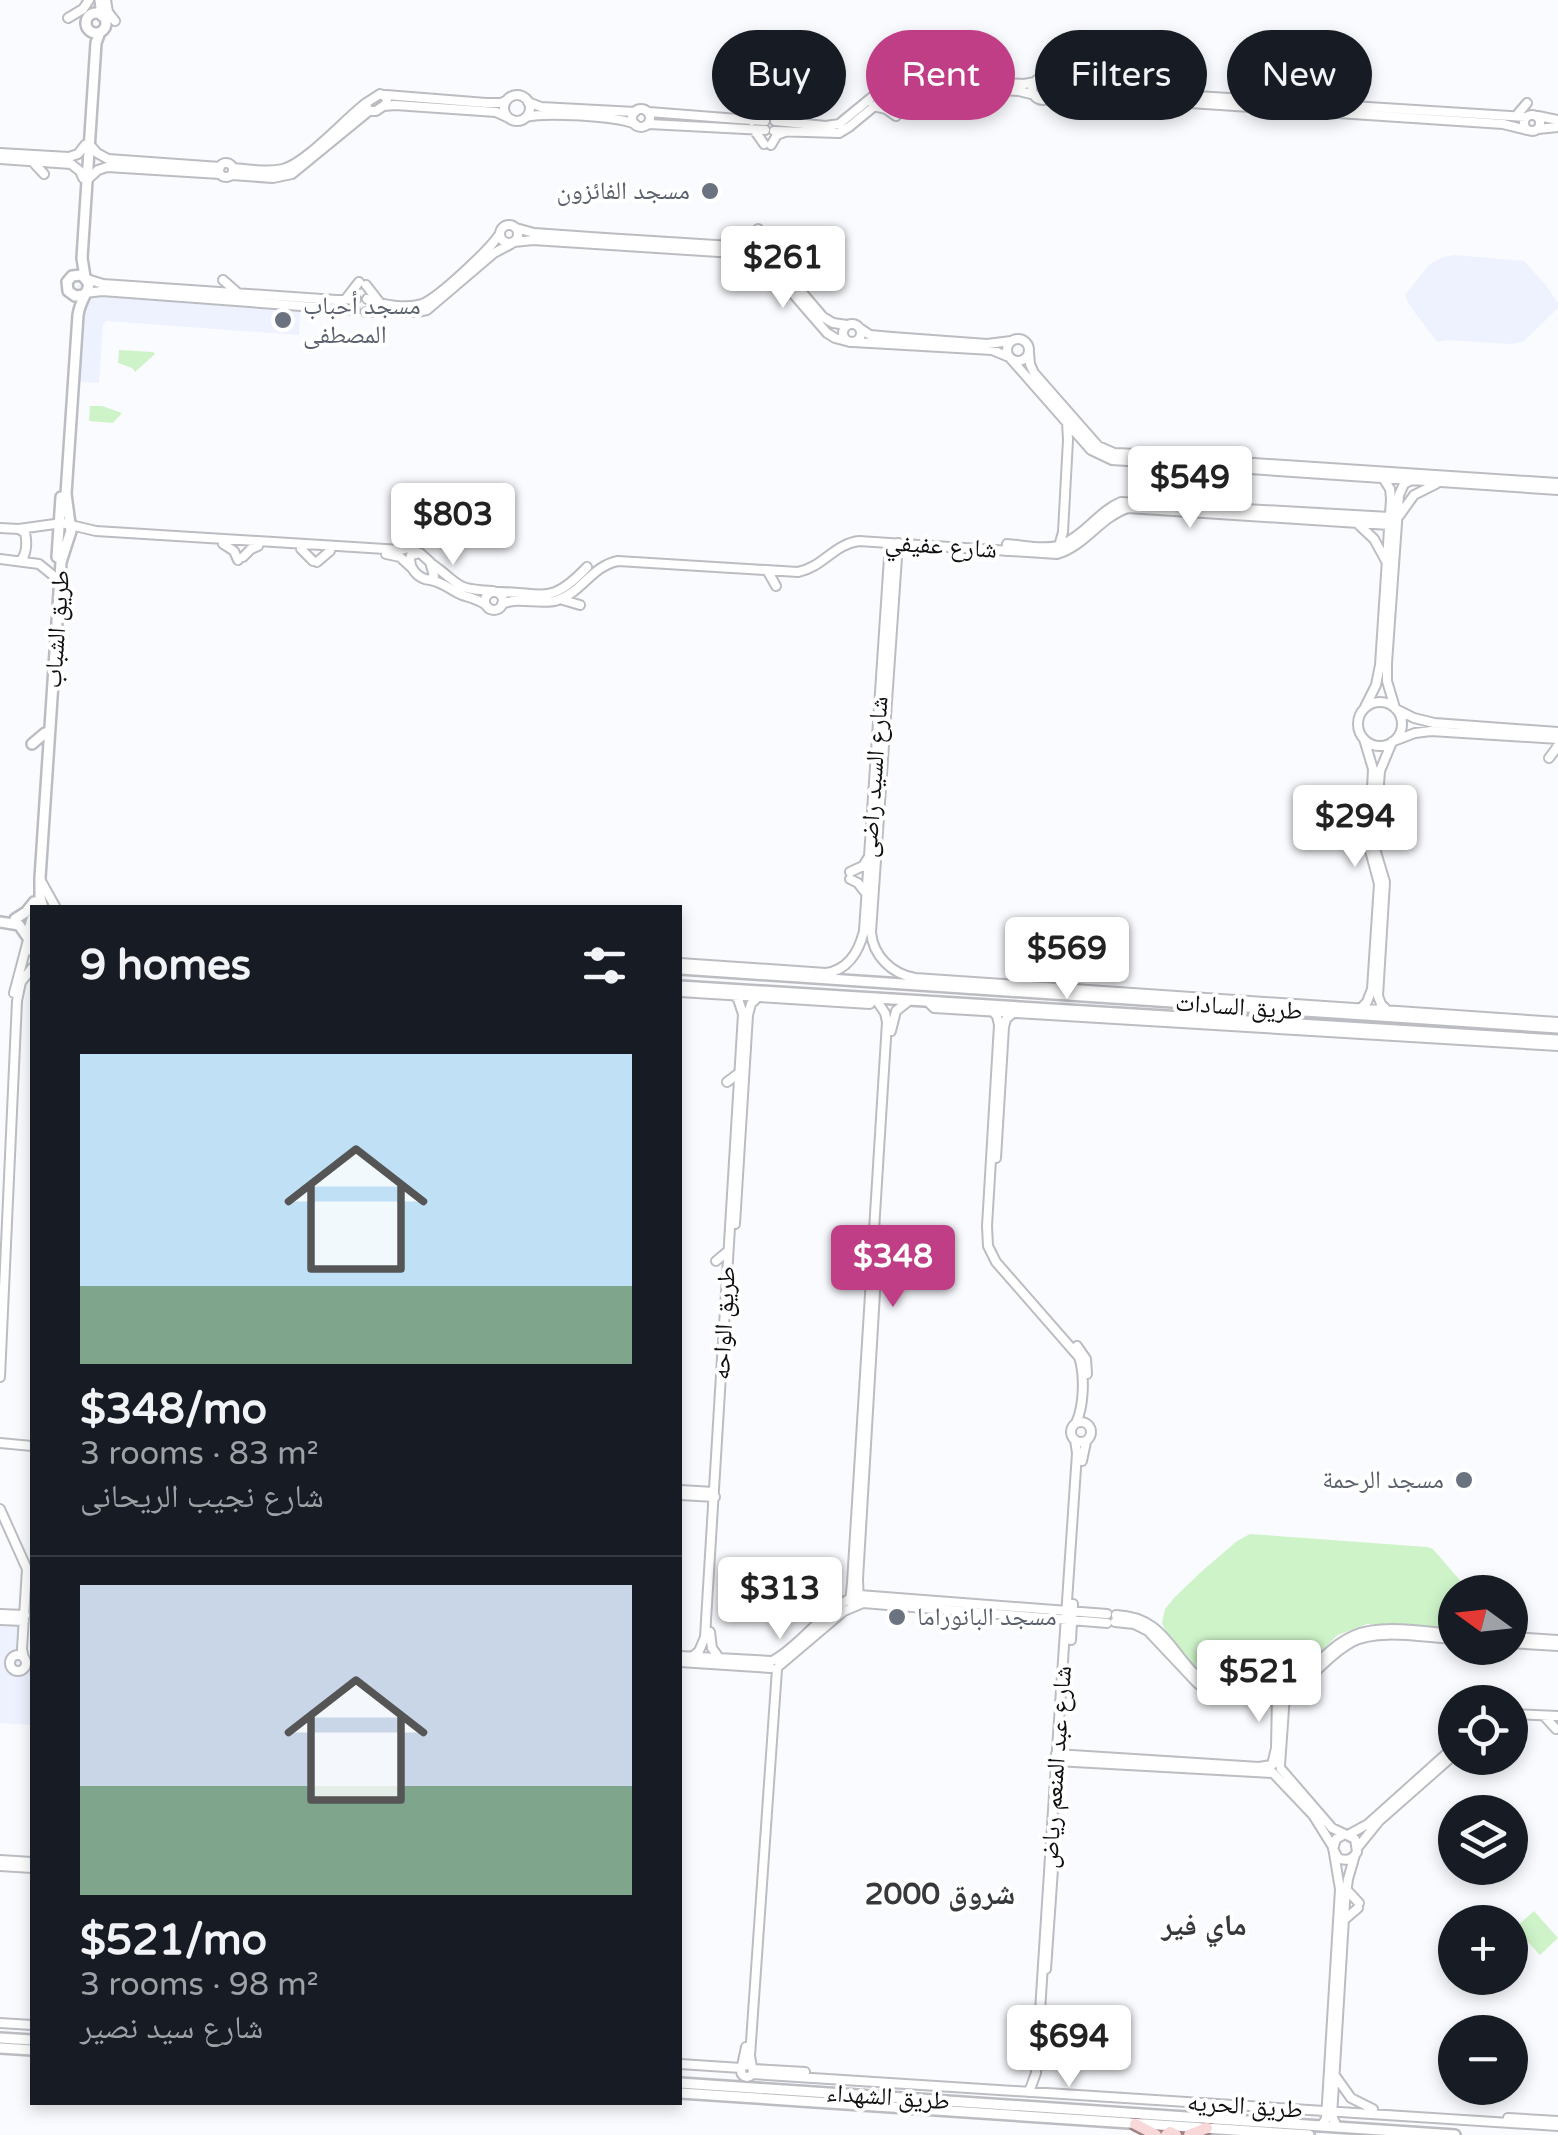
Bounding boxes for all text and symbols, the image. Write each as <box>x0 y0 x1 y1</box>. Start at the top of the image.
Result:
chip: Buy <box>712 30 846 120</box>
chip: Rent <box>866 30 1015 120</box>
chip: Filters <box>1035 30 1207 120</box>
chip: New <box>1227 30 1372 120</box>
place label: مسجد الفائزون <box>556 176 690 206</box>
marker: مسجد الفائزون <box>699 180 721 202</box>
pin: $261 <box>724 226 842 311</box>
text: $261 <box>743 239 823 277</box>
place label: مسجد أحباب المصطفى <box>303 290 421 350</box>
marker: مسجد أحباب المصطفى <box>272 309 294 331</box>
pin: $549 <box>1131 446 1249 531</box>
text: $549 <box>1150 459 1230 497</box>
pin: $803 <box>394 483 512 568</box>
text: $803 <box>413 496 493 534</box>
street label: شارع عفيفي <box>884 527 998 569</box>
street label: طريق الشباب <box>38 569 76 689</box>
street label: شارع السيد راضى <box>853 695 895 859</box>
pin: $294 <box>1296 785 1414 870</box>
text: $294 <box>1315 798 1395 836</box>
pin: $569 <box>1008 917 1126 1002</box>
text: $569 <box>1027 930 1107 968</box>
icon: filters <box>577 938 632 993</box>
text: 9 homes <box>80 940 251 991</box>
street label: طريق السادات <box>1174 988 1304 1026</box>
icon: home <box>266 1119 446 1299</box>
pin: $348 <box>834 1225 952 1310</box>
text: $348 <box>853 1238 933 1276</box>
street label: طريق الواحه <box>706 1265 742 1381</box>
text: $348/mo <box>80 1384 267 1435</box>
text: 3 rooms · 83 m² <box>80 1435 319 1473</box>
place label: مسجد الرحمة <box>1322 1465 1444 1495</box>
marker: مسجد الرحمة <box>1453 1469 1475 1491</box>
text: شارع نجيب الريحانى <box>80 1478 324 1516</box>
pin: $313 <box>721 1557 839 1642</box>
text: $313 <box>740 1570 820 1608</box>
north arrow <box>1438 1575 1528 1665</box>
map controls <box>1438 1575 1528 2105</box>
place label: مسجد البانوراما <box>917 1602 1057 1632</box>
marker: مسجد البانوراما <box>886 1606 908 1628</box>
pin: $521 <box>1200 1640 1318 1725</box>
icon: home <box>266 1650 446 1830</box>
text: $521 <box>1219 1653 1299 1691</box>
street label: شارع عبد المنعم رياض <box>1034 1665 1079 1869</box>
button: locate <box>1438 1685 1528 1775</box>
button: layers <box>1438 1795 1528 1885</box>
district label: شروق 2000 <box>865 1876 1015 1913</box>
button: + <box>1438 1905 1528 1995</box>
district label: ماي فير <box>1159 1907 1247 1948</box>
text: $521/mo <box>80 1915 267 1966</box>
text: 3 rooms · 98 m² <box>80 1966 319 2004</box>
pin: $694 <box>1010 2005 1128 2090</box>
text: شارع سيد نصير <box>80 2009 263 2047</box>
button: − <box>1438 2015 1528 2105</box>
text: $694 <box>1029 2018 1109 2056</box>
street label: طريق الشهداء <box>825 2078 951 2116</box>
street label: طريق الحريه <box>1186 2087 1304 2125</box>

